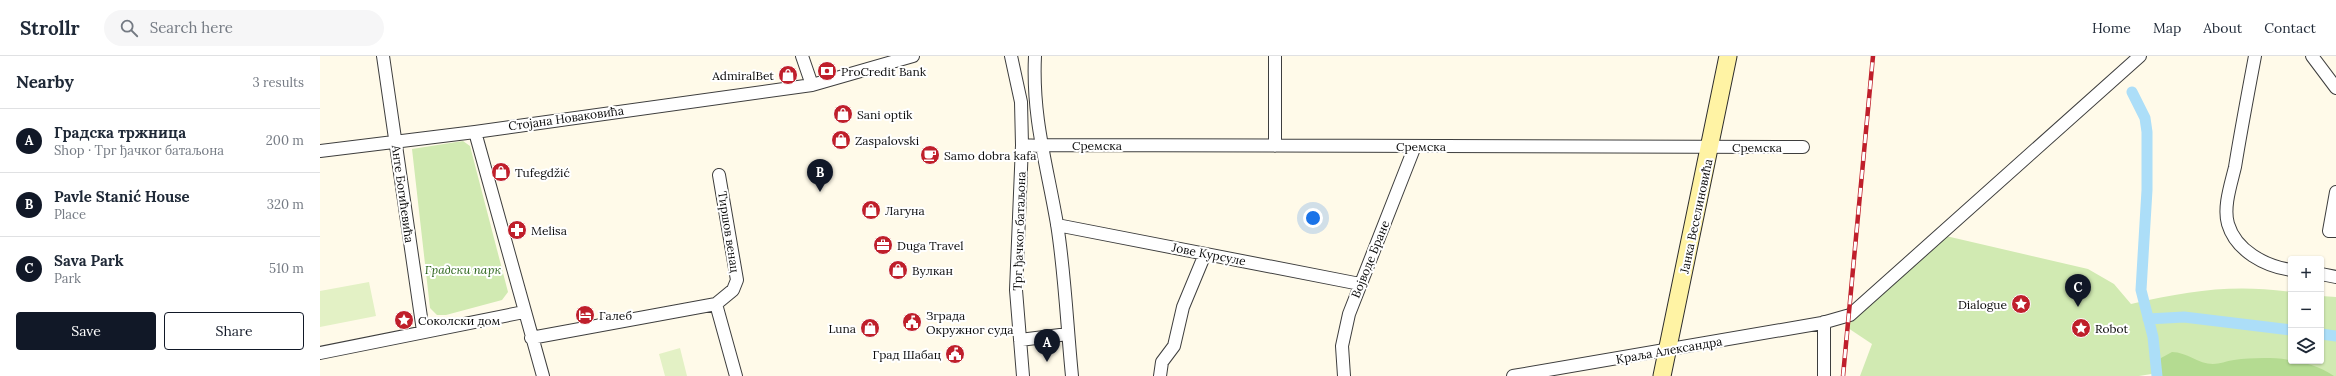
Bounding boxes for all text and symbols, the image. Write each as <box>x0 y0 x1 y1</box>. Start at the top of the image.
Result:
search box <box>104 10 384 46</box>
text: Strollr <box>20 16 80 40</box>
icon: search <box>118 17 140 39</box>
text: Search here <box>150 18 233 37</box>
text: Home <box>2092 19 2131 37</box>
text: Map <box>2153 19 2181 37</box>
text: About <box>2203 19 2242 37</box>
text: Contact <box>2264 19 2316 37</box>
bank icon: ProCredit Bank <box>816 60 838 82</box>
shop icon: AdmiralBet <box>777 64 799 86</box>
place label: ProCredit Bank <box>841 64 927 79</box>
place label: AdmiralBet <box>711 68 774 83</box>
text: Nearby <box>16 71 74 93</box>
text: 3 results <box>252 74 304 91</box>
street label: Стојана Новаковића <box>507 102 625 134</box>
shop icon: Sani optik <box>832 103 854 125</box>
place label: Sani optik <box>857 107 913 122</box>
text: Градска тржница <box>54 123 186 142</box>
shop icon: Zaspalovski <box>830 129 852 151</box>
text: A <box>25 132 33 149</box>
text: 200 m <box>266 132 304 149</box>
place label: Zaspalovski <box>855 133 919 148</box>
street label: Сремска <box>1072 138 1122 153</box>
street label: Сремска <box>1396 139 1446 154</box>
street label: Сремска <box>1732 140 1782 155</box>
text: Shop · Трг ђачког батаљона <box>54 142 224 159</box>
street label: Анте Богићевића <box>389 143 417 244</box>
cafe icon: Samo dobra kafa <box>919 144 941 166</box>
place label: Samo dobra kafa <box>944 148 1036 163</box>
street label: Јанка Веселиновића <box>1676 157 1715 276</box>
pin: B <box>807 159 833 192</box>
shop icon: Tufegdžić <box>490 161 512 183</box>
place label: Tufegdžić <box>515 165 570 180</box>
street label: Трг ђачког батаљона <box>1009 171 1029 291</box>
text: Pavle Stanić House <box>54 187 190 206</box>
street label: Тиршов венац <box>715 190 743 274</box>
text: B <box>25 196 33 213</box>
text: 320 m <box>267 196 304 213</box>
shop icon: Лагуна <box>860 199 882 221</box>
place label: Лагуна <box>885 203 925 218</box>
text: Place <box>54 206 86 223</box>
your location <box>1303 208 1323 228</box>
street label: Војводе Бране <box>1348 218 1393 300</box>
pharmacy icon: Melisa <box>506 219 528 241</box>
place label: Melisa <box>531 223 567 238</box>
office icon: Duga Travel <box>872 234 894 256</box>
place label: Duga Travel <box>897 238 964 253</box>
street label: Јове Курсуле <box>1170 239 1248 269</box>
text: Sava Park <box>54 251 124 270</box>
map controls <box>2288 256 2324 364</box>
button: + <box>2288 256 2324 292</box>
shop icon: Вулкан <box>887 259 909 281</box>
text: C <box>25 260 33 277</box>
text: 510 m <box>269 260 304 277</box>
park label: Градски парк <box>425 262 501 277</box>
place label: Вулкан <box>912 263 953 278</box>
text: Park <box>54 270 81 287</box>
pin: C <box>2065 274 2091 307</box>
button: − <box>2288 292 2324 328</box>
place icon: Dialogue <box>2010 293 2032 315</box>
place label: Dialogue <box>1958 297 2007 312</box>
hotel icon: Галеб <box>574 304 596 326</box>
place label: Галеб <box>599 308 632 323</box>
place label: Зграда Окружног суда <box>926 308 1014 337</box>
place icon: Соколски дом <box>393 309 415 331</box>
public building icon: Зграда Окружног суда <box>901 311 923 333</box>
button: Save <box>16 312 156 350</box>
button: Share <box>164 312 304 350</box>
place label: Соколски дом <box>418 313 501 328</box>
shop icon: Luna <box>859 317 881 339</box>
place icon: Robot <box>2070 317 2092 339</box>
place label: Luna <box>828 321 856 336</box>
place label: Robot <box>2095 321 2128 336</box>
button: layers <box>2288 328 2324 364</box>
pin: A <box>1034 329 1060 362</box>
street label: Краља Александра <box>1615 333 1723 367</box>
public building icon: Град Шабац <box>944 343 966 365</box>
place label: Град Шабац <box>873 347 942 362</box>

